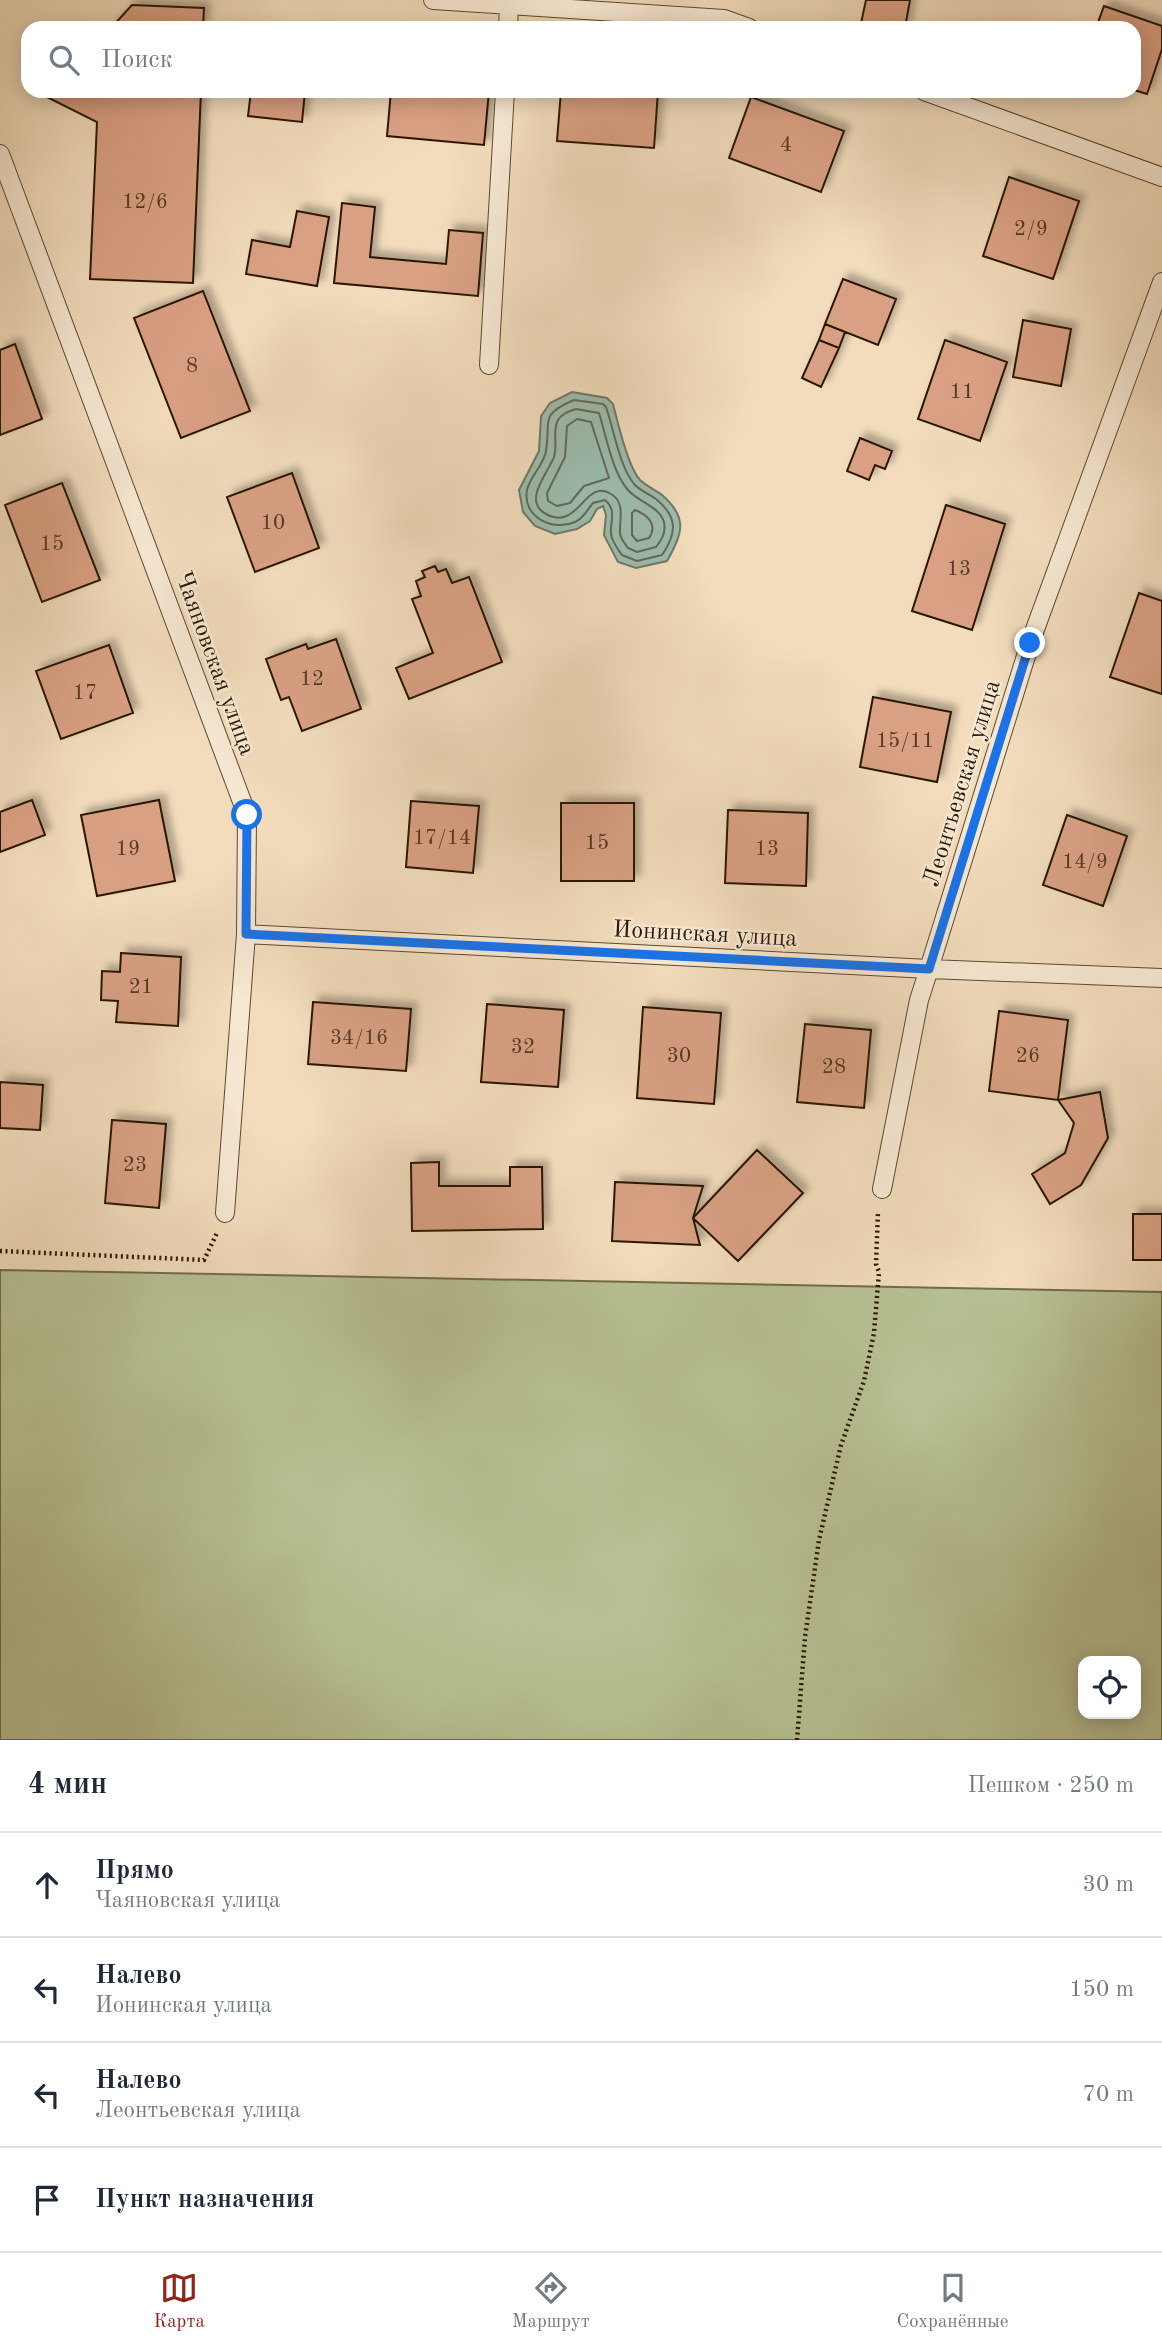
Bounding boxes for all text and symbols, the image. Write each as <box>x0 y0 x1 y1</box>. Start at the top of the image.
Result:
search box <box>21 21 1141 98</box>
icon: search <box>45 41 83 79</box>
text: Поиск <box>101 47 173 73</box>
house number: 4 <box>780 135 792 156</box>
house number: 12/6 <box>122 192 168 213</box>
house number: 2/9 <box>1014 219 1048 240</box>
house number: 8 <box>186 356 198 377</box>
house number: 11 <box>950 382 974 403</box>
house number: 10 <box>261 513 285 534</box>
house number: 15 <box>40 534 64 555</box>
house number: 13 <box>947 559 971 580</box>
street label: Чаяновская улица <box>170 569 259 759</box>
route end <box>1014 627 1045 658</box>
house number: 12 <box>300 669 324 690</box>
street label: Леонтьевская улица <box>920 677 1006 890</box>
house number: 17 <box>73 683 97 704</box>
house number: 15/11 <box>876 731 934 752</box>
route start <box>231 799 262 830</box>
house number: 17/14 <box>413 828 471 849</box>
house number: 15 <box>585 833 609 854</box>
house number: 19 <box>116 839 140 860</box>
house number: 13 <box>755 839 779 860</box>
house number: 14/9 <box>1062 852 1108 873</box>
street label: Ионинская улица <box>612 918 798 952</box>
house number: 21 <box>129 977 153 998</box>
house number: 34/16 <box>330 1028 388 1049</box>
house number: 32 <box>511 1037 535 1058</box>
house number: 30 <box>667 1046 691 1067</box>
house number: 26 <box>1016 1046 1040 1067</box>
house number: 28 <box>822 1057 846 1078</box>
house number: 23 <box>123 1155 147 1176</box>
map controls <box>1078 1656 1141 1719</box>
button: locate <box>1078 1656 1141 1719</box>
text: 4 мин <box>28 1770 107 1800</box>
text: Пешком · 250 m <box>968 1774 1134 1797</box>
text: Прямо <box>95 1858 174 1884</box>
icon: ahead <box>28 1866 66 1904</box>
text: 30 m <box>1083 1873 1134 1896</box>
text: Чаяновская улица <box>95 1889 280 1912</box>
text: Налево <box>95 1963 182 1989</box>
icon: left <box>28 1971 66 2009</box>
text: 150 m <box>1069 1978 1134 2001</box>
text: Ионинская улица <box>95 1994 272 2017</box>
text: Налево <box>95 2068 182 2094</box>
icon: left <box>28 2076 66 2114</box>
text: 70 m <box>1083 2083 1134 2106</box>
text: Леонтьевская улица <box>95 2099 301 2122</box>
icon: arrive <box>28 2181 66 2219</box>
text: Пункт назначения <box>95 2187 314 2213</box>
tab: Карта <box>153 2269 205 2334</box>
tab: Маршрут <box>512 2269 590 2334</box>
tab: Сохранённые <box>897 2269 1009 2334</box>

